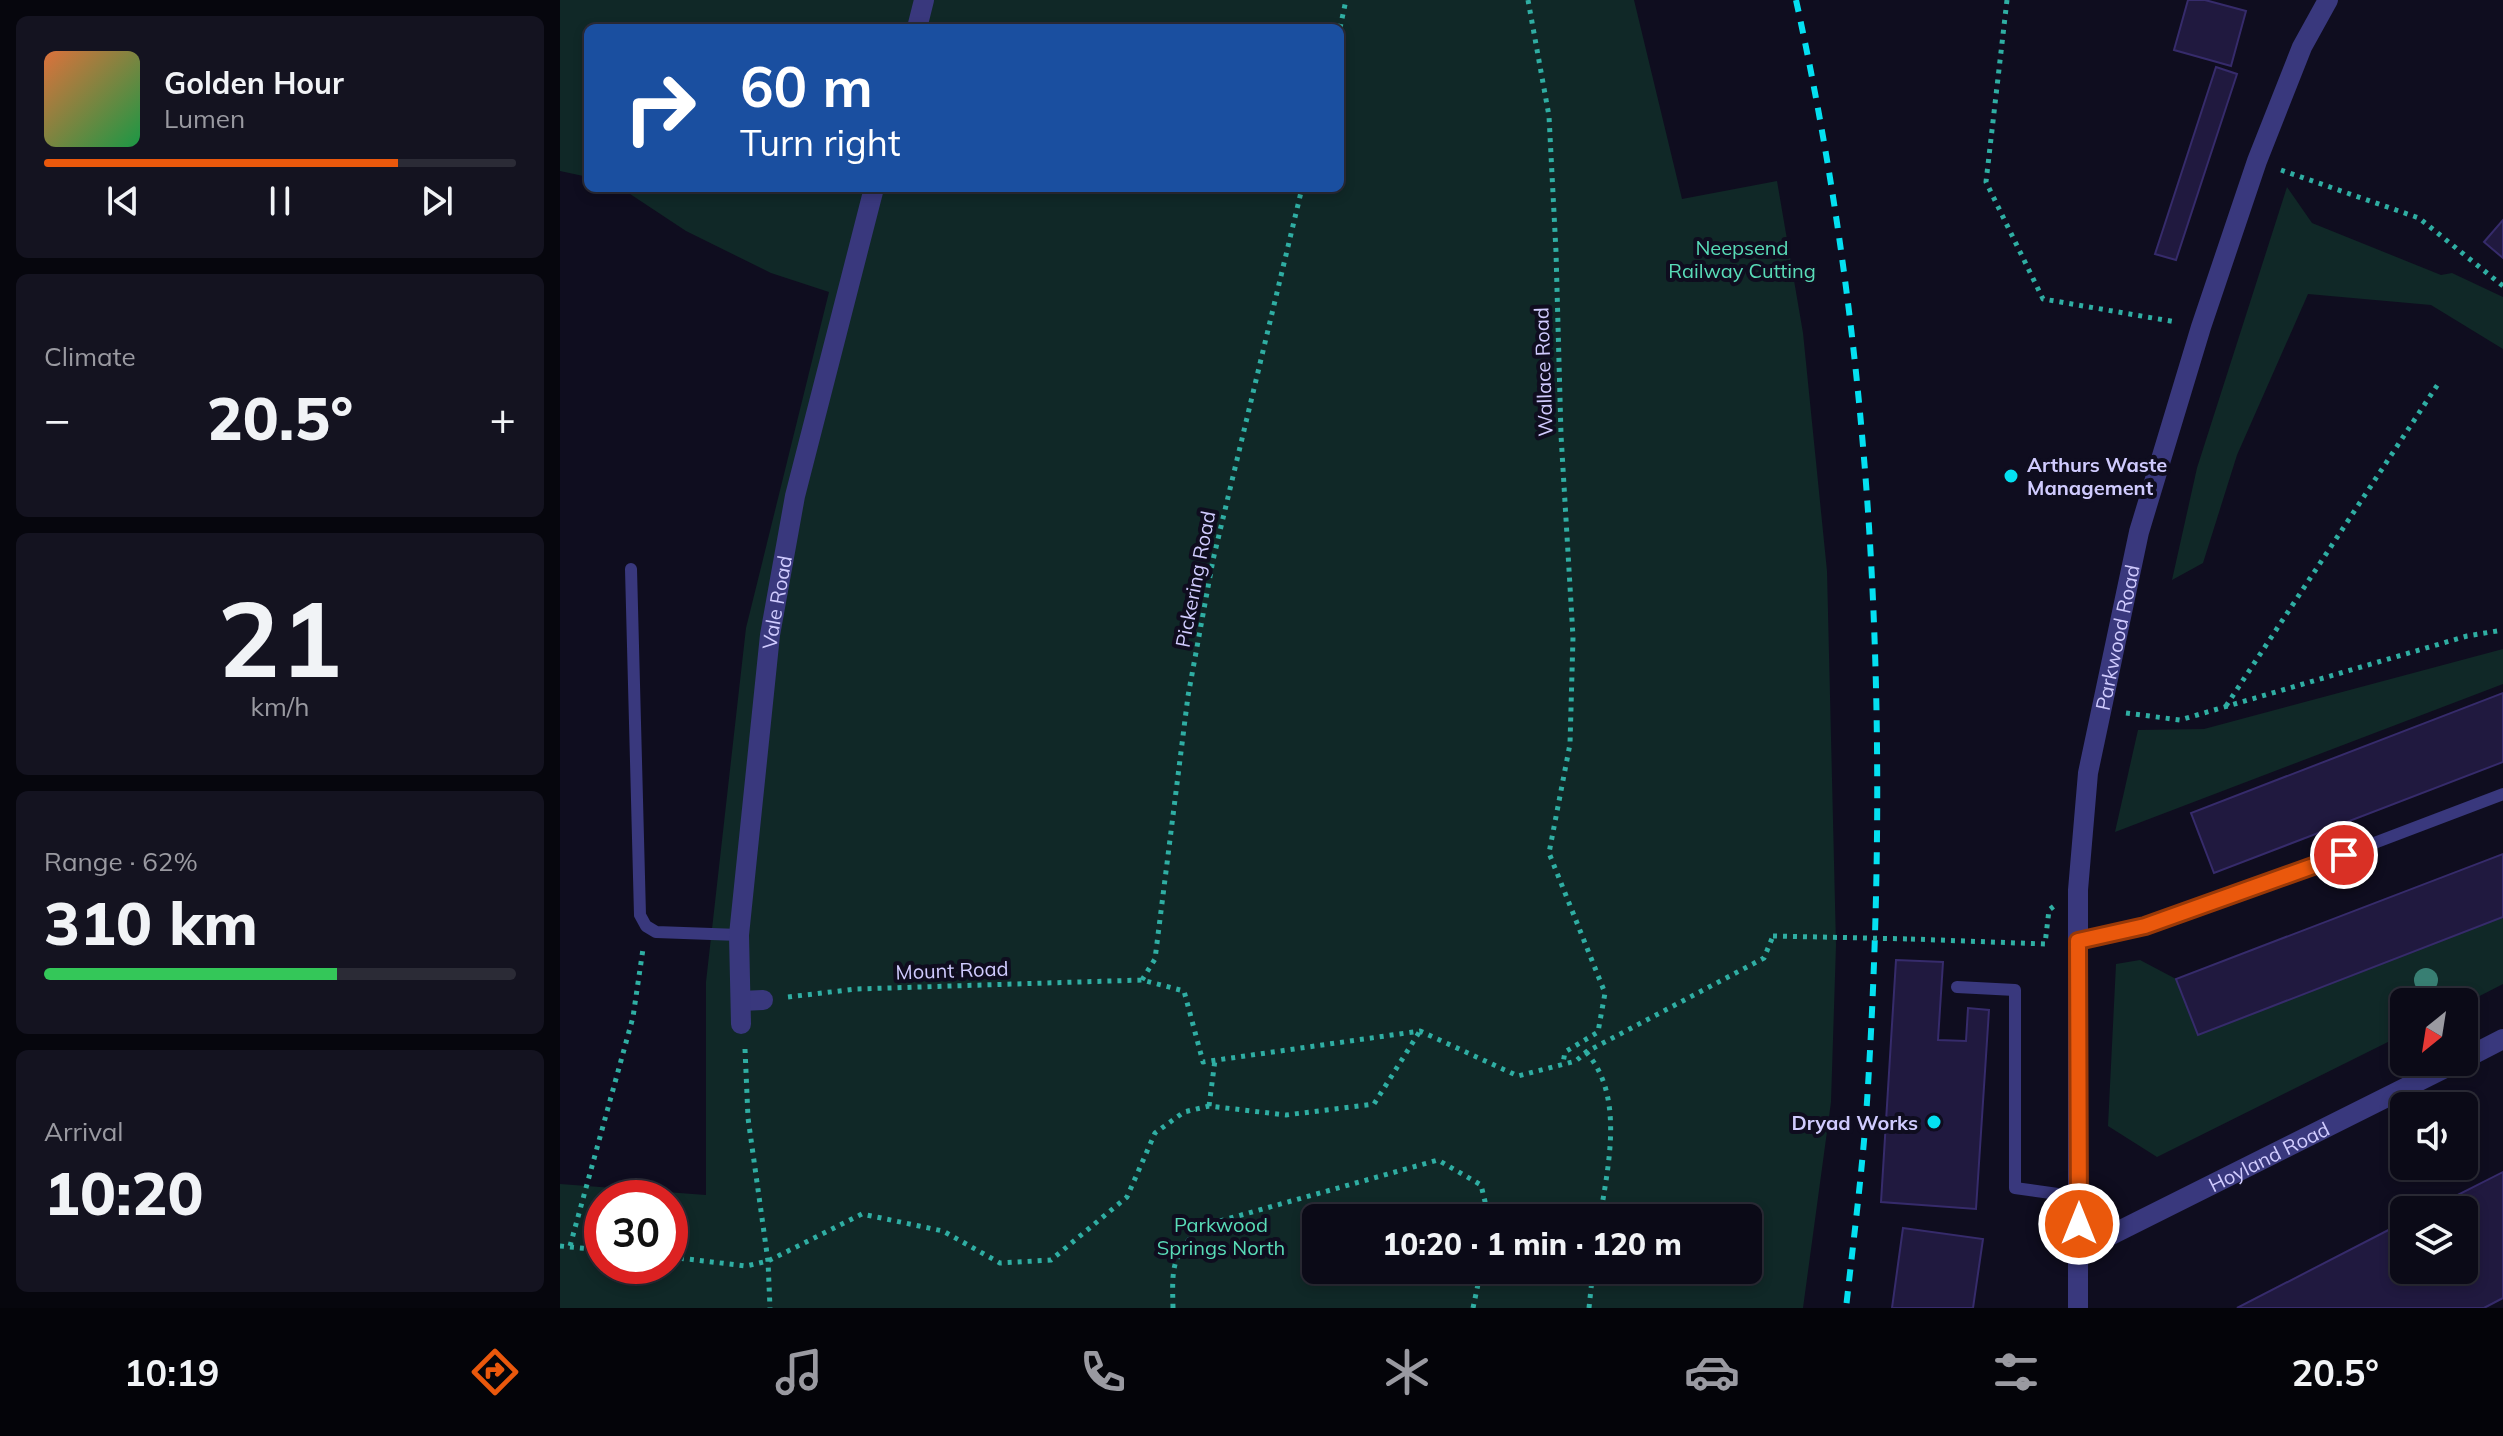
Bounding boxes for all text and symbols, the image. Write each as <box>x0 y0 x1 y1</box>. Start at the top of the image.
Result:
text: 60 m <box>740 51 873 121</box>
icon: right <box>608 56 712 160</box>
text: Golden Hour <box>164 64 344 102</box>
text: Lumen <box>164 102 245 135</box>
text: Turn right <box>740 120 901 165</box>
icon: previous <box>101 179 145 223</box>
icon: pause <box>258 179 302 223</box>
icon: next <box>415 179 459 223</box>
park label: Neepsend Railway Cutting <box>1668 235 1816 283</box>
street label: Wallace Road <box>1528 307 1558 437</box>
text: Climate <box>44 340 136 373</box>
text: 20.5° <box>207 380 353 455</box>
text: − <box>44 391 70 446</box>
text: + <box>490 391 516 446</box>
place label: Arthurs Waste Management <box>2027 452 2167 500</box>
marker: Arthurs Waste Management <box>2002 467 2020 485</box>
street label: Pickering Road <box>1169 509 1221 649</box>
street label: Vale Road <box>756 553 797 650</box>
street label: Parkwood Road <box>2089 562 2144 712</box>
text: 21 <box>218 572 342 703</box>
text: km/h <box>251 690 309 723</box>
pin <box>2310 821 2378 889</box>
icon: arrive <box>2322 833 2366 877</box>
text: Range · 62% <box>44 845 198 878</box>
text: 310 km <box>44 885 258 960</box>
street label: Mount Road <box>895 956 1009 984</box>
north arrow <box>2390 988 2478 1076</box>
map controls <box>2390 988 2478 1284</box>
button: sound <box>2390 1092 2478 1180</box>
place label: Dryad Works <box>1792 1110 1918 1135</box>
marker: Dryad Works <box>1925 1113 1943 1131</box>
text: Arrival <box>44 1115 124 1148</box>
street label: Hoyland Road <box>2204 1115 2333 1197</box>
text: 10:20 <box>44 1155 204 1230</box>
speed limit sign: 30 <box>584 1180 688 1284</box>
position arrow <box>2037 1182 2121 1266</box>
button: layers <box>2390 1196 2478 1284</box>
park label: Parkwood Springs North <box>1157 1212 1285 1260</box>
text: 10:20 · 1 min · 120 m <box>1382 1225 1682 1263</box>
icon: directions <box>467 1344 523 1400</box>
icon: music <box>771 1344 827 1400</box>
icon: phone <box>1075 1344 1131 1400</box>
icon: climate <box>1379 1344 1435 1400</box>
icon: car <box>1684 1344 1740 1400</box>
icon: filters <box>1988 1344 2044 1400</box>
text: 10:19 <box>124 1350 219 1395</box>
text: 20.5° <box>2292 1350 2379 1395</box>

